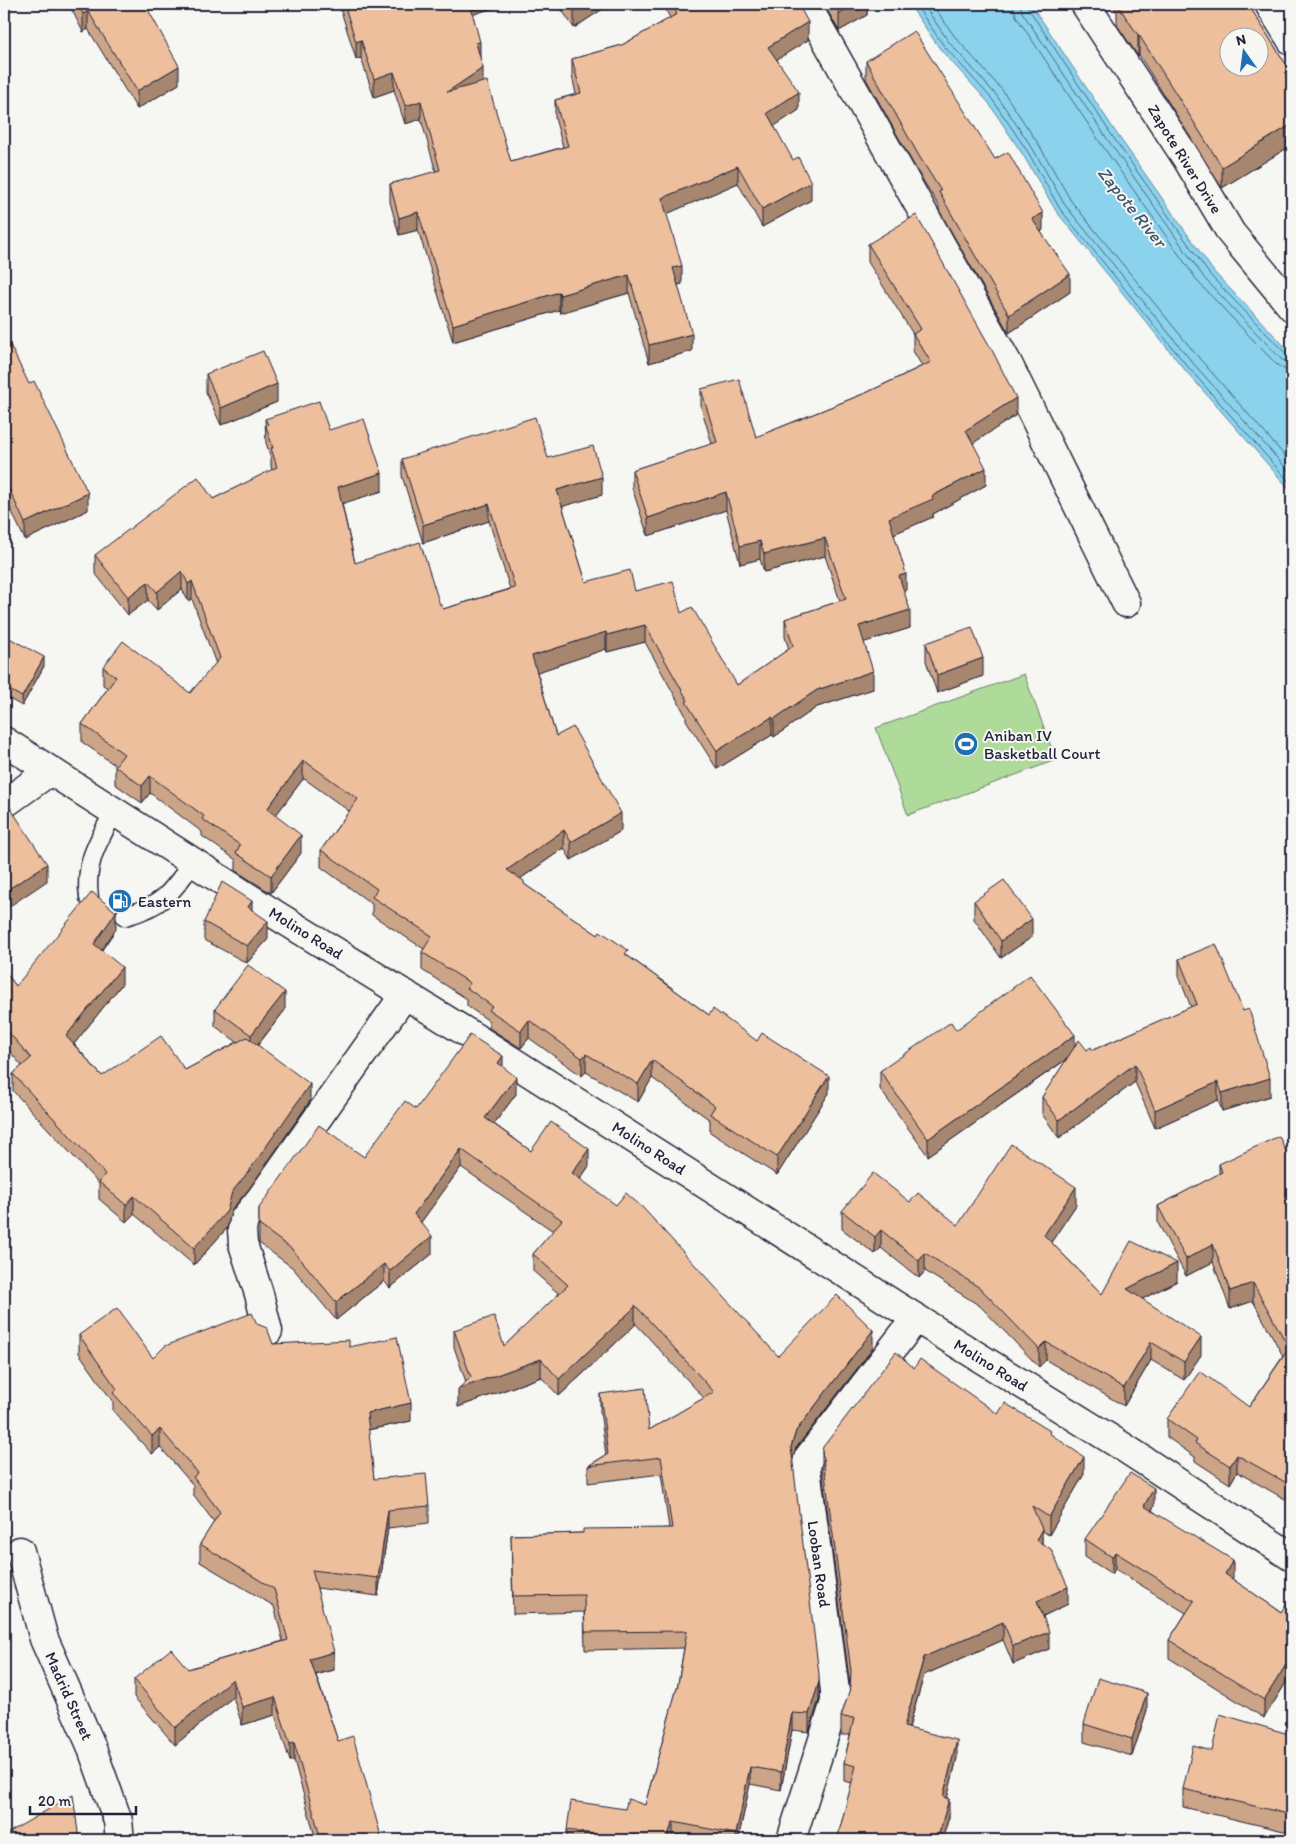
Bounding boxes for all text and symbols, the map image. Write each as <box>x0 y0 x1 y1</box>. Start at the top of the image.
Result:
north arrow <box>1218 28 1268 78</box>
text: N <box>1234 30 1248 49</box>
street label: Zapote River Drive <box>1144 101 1226 217</box>
water label: Zapote River <box>1093 162 1172 253</box>
place label: Aniban IV Basketball Court <box>984 726 1100 763</box>
sports icon: Aniban IV Basketball Court <box>953 731 979 757</box>
fuel station icon: Eastern <box>107 888 133 914</box>
place label: Eastern <box>138 892 191 911</box>
street label: Molino Road <box>265 903 347 963</box>
street label: Molino Road <box>609 1117 690 1179</box>
street label: Molino Road <box>950 1335 1032 1395</box>
street label: Looban Road <box>804 1519 835 1609</box>
street label: Madrid Street <box>41 1649 97 1743</box>
scale bar <box>30 1784 136 1816</box>
text: 20 m <box>38 1792 72 1810</box>

